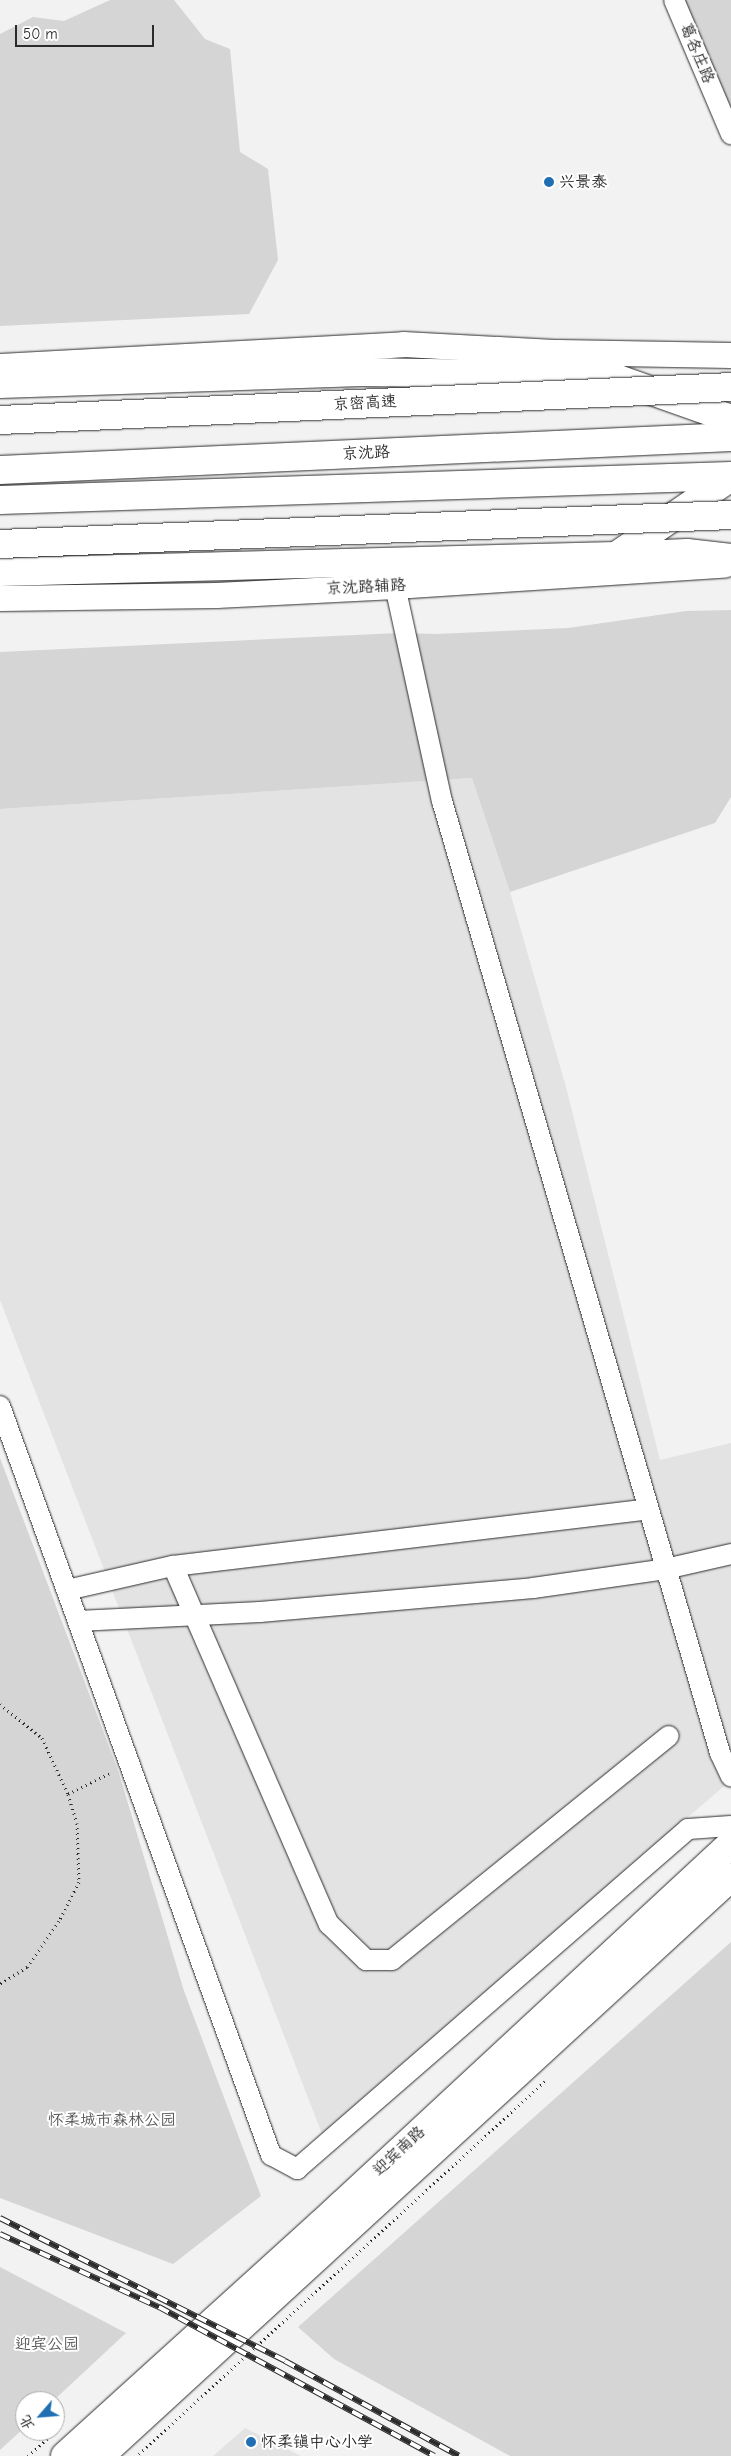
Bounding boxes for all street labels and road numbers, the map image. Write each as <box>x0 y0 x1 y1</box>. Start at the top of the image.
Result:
street label: 葛各庄路 <box>676 20 718 86</box>
street label: 京密高速 <box>333 392 397 414</box>
street label: 京沈路 <box>342 442 390 464</box>
street label: 京沈路辅路 <box>326 575 406 599</box>
street label: 迎宾南路 <box>369 2122 429 2180</box>

